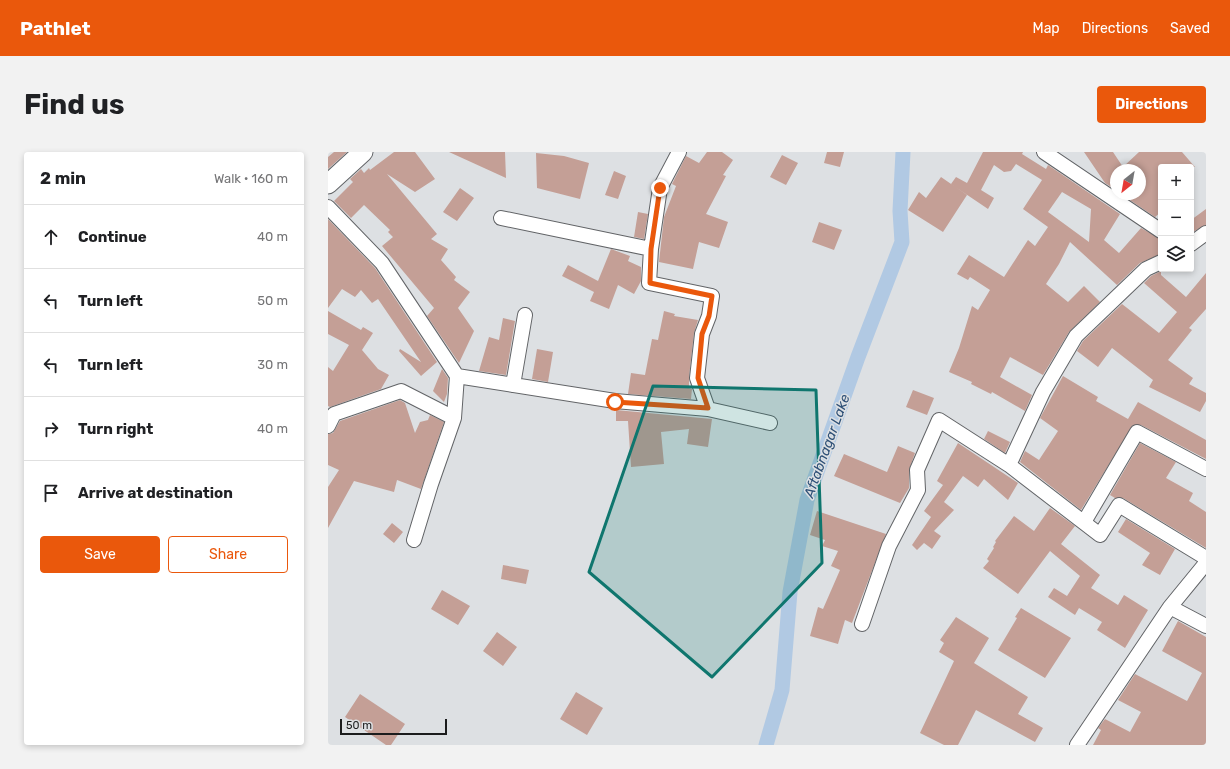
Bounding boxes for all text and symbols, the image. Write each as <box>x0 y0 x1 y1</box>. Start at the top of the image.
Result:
text: Pathlet <box>20 17 91 40</box>
text: Map <box>1033 20 1060 37</box>
text: Directions <box>1082 20 1148 37</box>
text: Saved <box>1170 20 1210 37</box>
button: Directions <box>1097 86 1206 123</box>
text: Find us <box>24 88 124 121</box>
north arrow <box>1110 164 1146 200</box>
map controls <box>1158 164 1194 272</box>
button: + <box>1158 164 1194 200</box>
text: 2 min <box>40 168 86 188</box>
text: Walk · 160 m <box>214 171 288 186</box>
route end <box>651 179 669 197</box>
button: − <box>1158 200 1194 236</box>
icon: ahead <box>40 226 62 248</box>
text: Continue <box>78 228 147 246</box>
text: 40 m <box>257 229 288 244</box>
button: layers <box>1158 236 1194 272</box>
icon: left <box>40 290 62 312</box>
text: Turn left <box>78 292 143 310</box>
text: 50 m <box>257 293 288 308</box>
icon: left <box>40 354 62 376</box>
text: Turn left <box>78 356 143 374</box>
text: 30 m <box>257 357 288 372</box>
water label: Aftabnagar Lake <box>800 392 854 501</box>
route start <box>606 393 624 411</box>
icon: right <box>40 418 62 440</box>
text: Turn right <box>78 420 153 438</box>
text: 40 m <box>257 421 288 436</box>
icon: arrive <box>40 482 62 504</box>
text: Arrive at destination <box>78 484 233 502</box>
button: Save <box>40 536 160 573</box>
button: Share <box>168 536 288 573</box>
scale bar <box>340 717 447 736</box>
text: 50 m <box>346 719 372 732</box>

